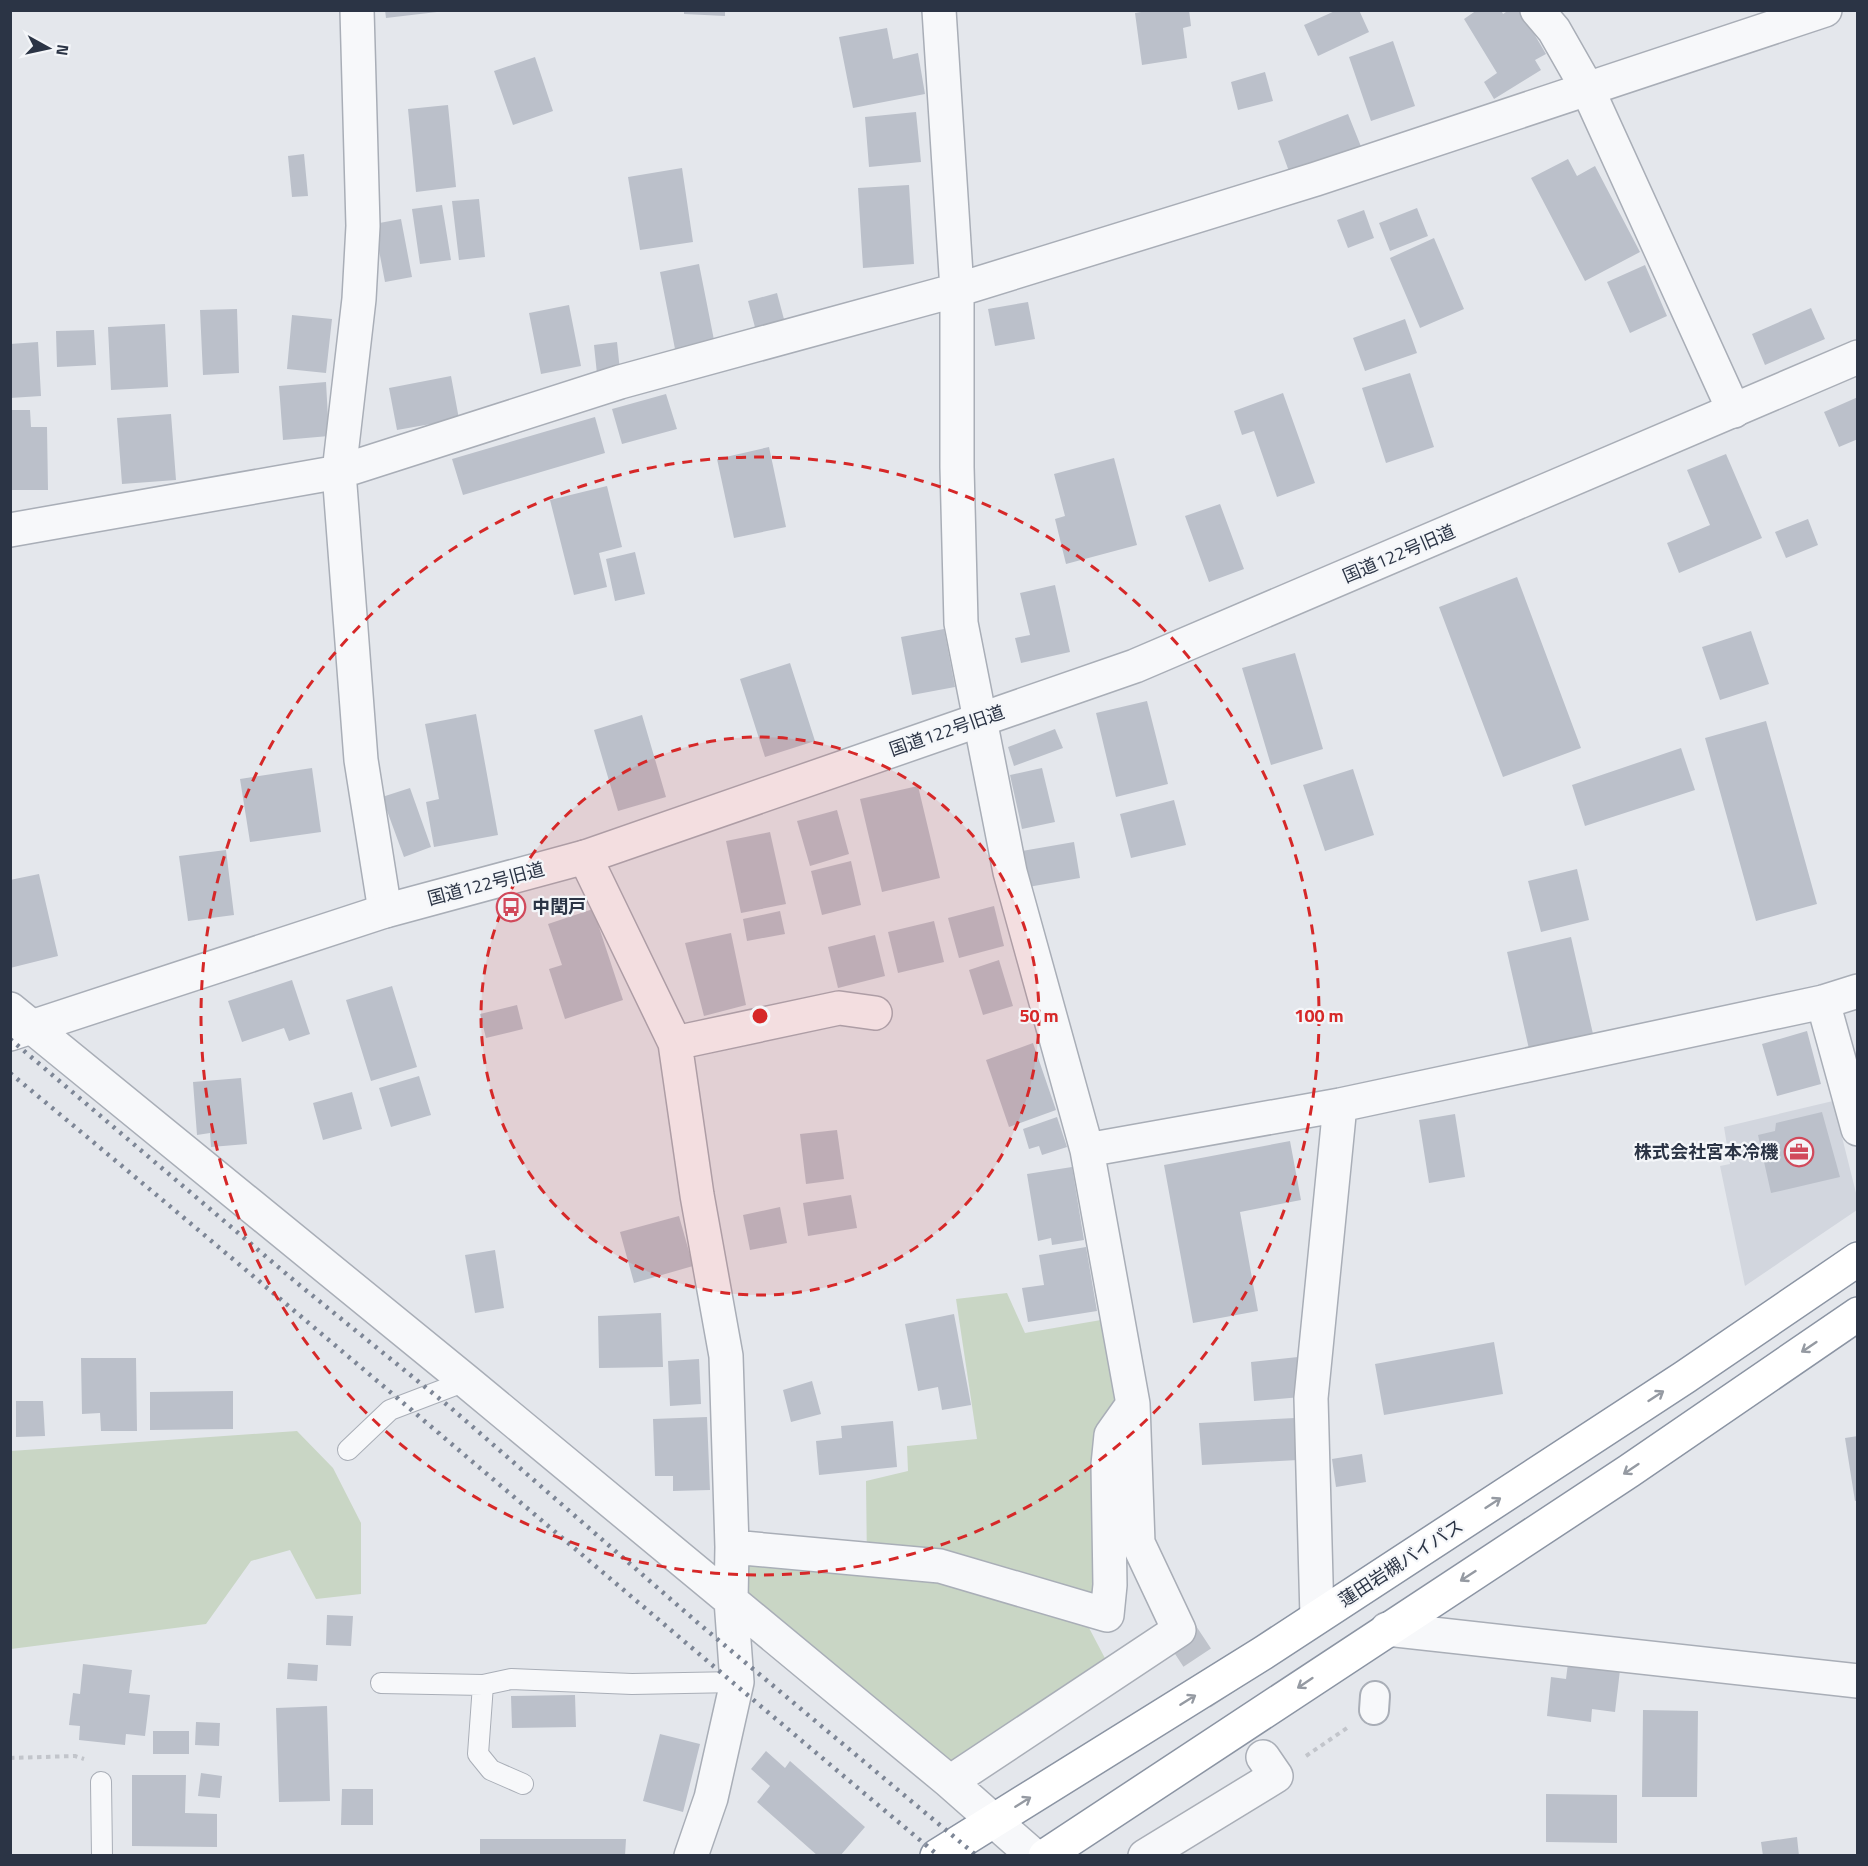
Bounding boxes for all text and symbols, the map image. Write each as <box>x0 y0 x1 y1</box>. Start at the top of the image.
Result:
north arrow <box>18 18 78 78</box>
text: N <box>50 43 76 57</box>
street label: 国道122号旧道 <box>1338 518 1459 589</box>
street label: 国道122号旧道 <box>886 698 1008 763</box>
street label: 国道122号旧道 <box>424 855 547 912</box>
bus stop icon: 中閏戸 <box>495 891 527 923</box>
place label: 中閏戸 <box>532 893 586 920</box>
text: 50 m <box>1019 1002 1059 1029</box>
text: 100 m <box>1294 1002 1344 1029</box>
centre of rings <box>750 1006 770 1026</box>
office icon: 株式会社宮本冷機 <box>1783 1136 1815 1168</box>
place label: 株式会社宮本冷機 <box>1634 1138 1779 1165</box>
one-way arrow <box>1802 1341 1818 1353</box>
one-way arrow <box>1648 1390 1664 1402</box>
one-way arrow <box>1623 1463 1640 1475</box>
one-way arrow <box>1484 1496 1501 1508</box>
street label: 蓮田岩槻バイパス <box>1333 1512 1468 1613</box>
one-way arrow <box>1460 1570 1477 1582</box>
one-way arrow <box>1297 1677 1314 1689</box>
one-way arrow <box>1179 1693 1196 1705</box>
one-way arrow <box>1014 1796 1031 1808</box>

